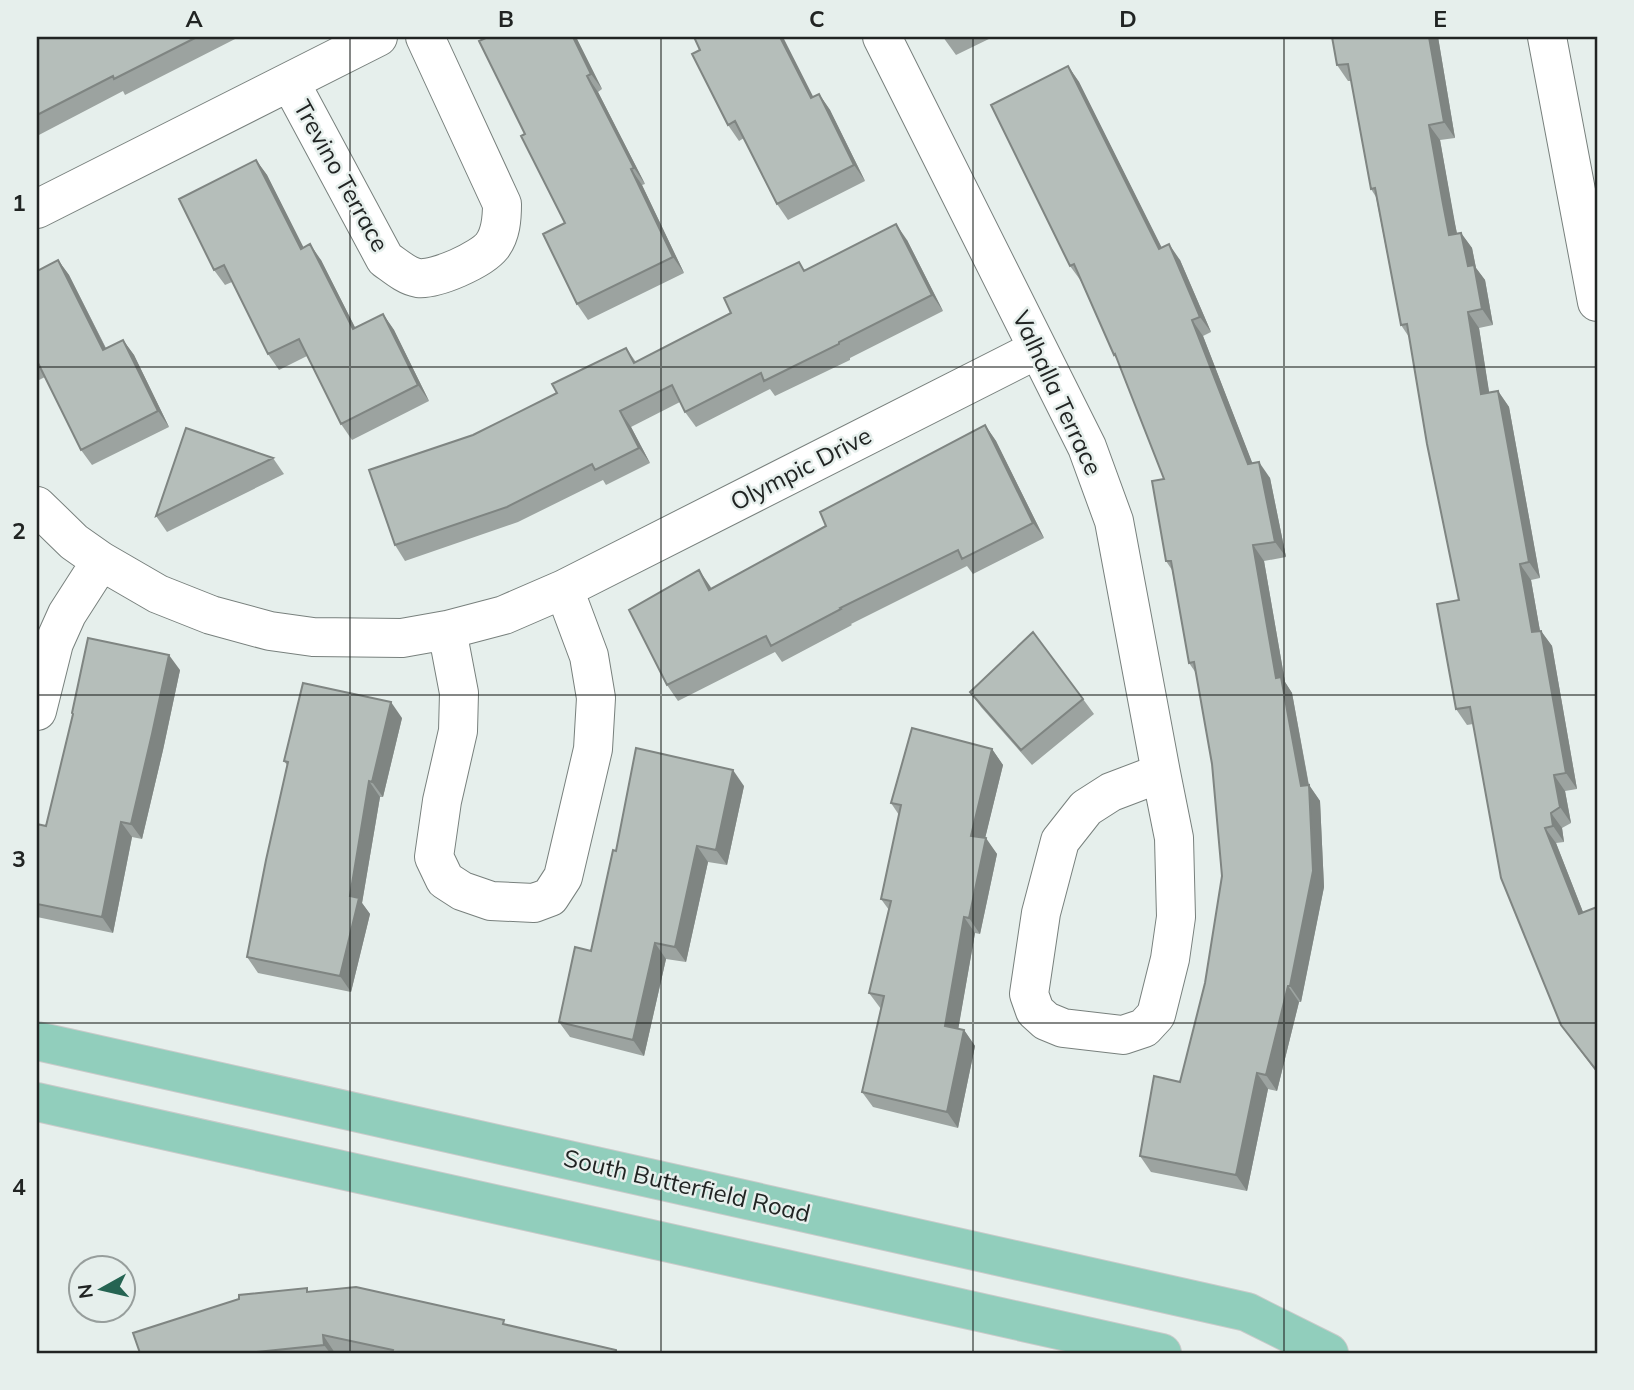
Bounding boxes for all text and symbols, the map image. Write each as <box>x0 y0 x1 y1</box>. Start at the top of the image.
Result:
text: A <box>185 4 203 33</box>
text: B <box>498 4 514 33</box>
text: C <box>809 4 825 33</box>
text: D <box>1119 4 1137 33</box>
text: E <box>1433 4 1447 33</box>
street label: Trevino Terrace <box>288 94 396 257</box>
text: 1 <box>12 188 26 217</box>
street label: Valhalla Terrace <box>1007 305 1109 480</box>
street label: Olympic Drive <box>725 420 876 516</box>
text: 2 <box>12 516 26 545</box>
text: 3 <box>12 844 26 873</box>
street label: South Butterfield Road <box>561 1142 813 1228</box>
text: 4 <box>12 1172 26 1201</box>
north arrow <box>66 1254 136 1324</box>
text: N <box>72 1283 98 1300</box>

